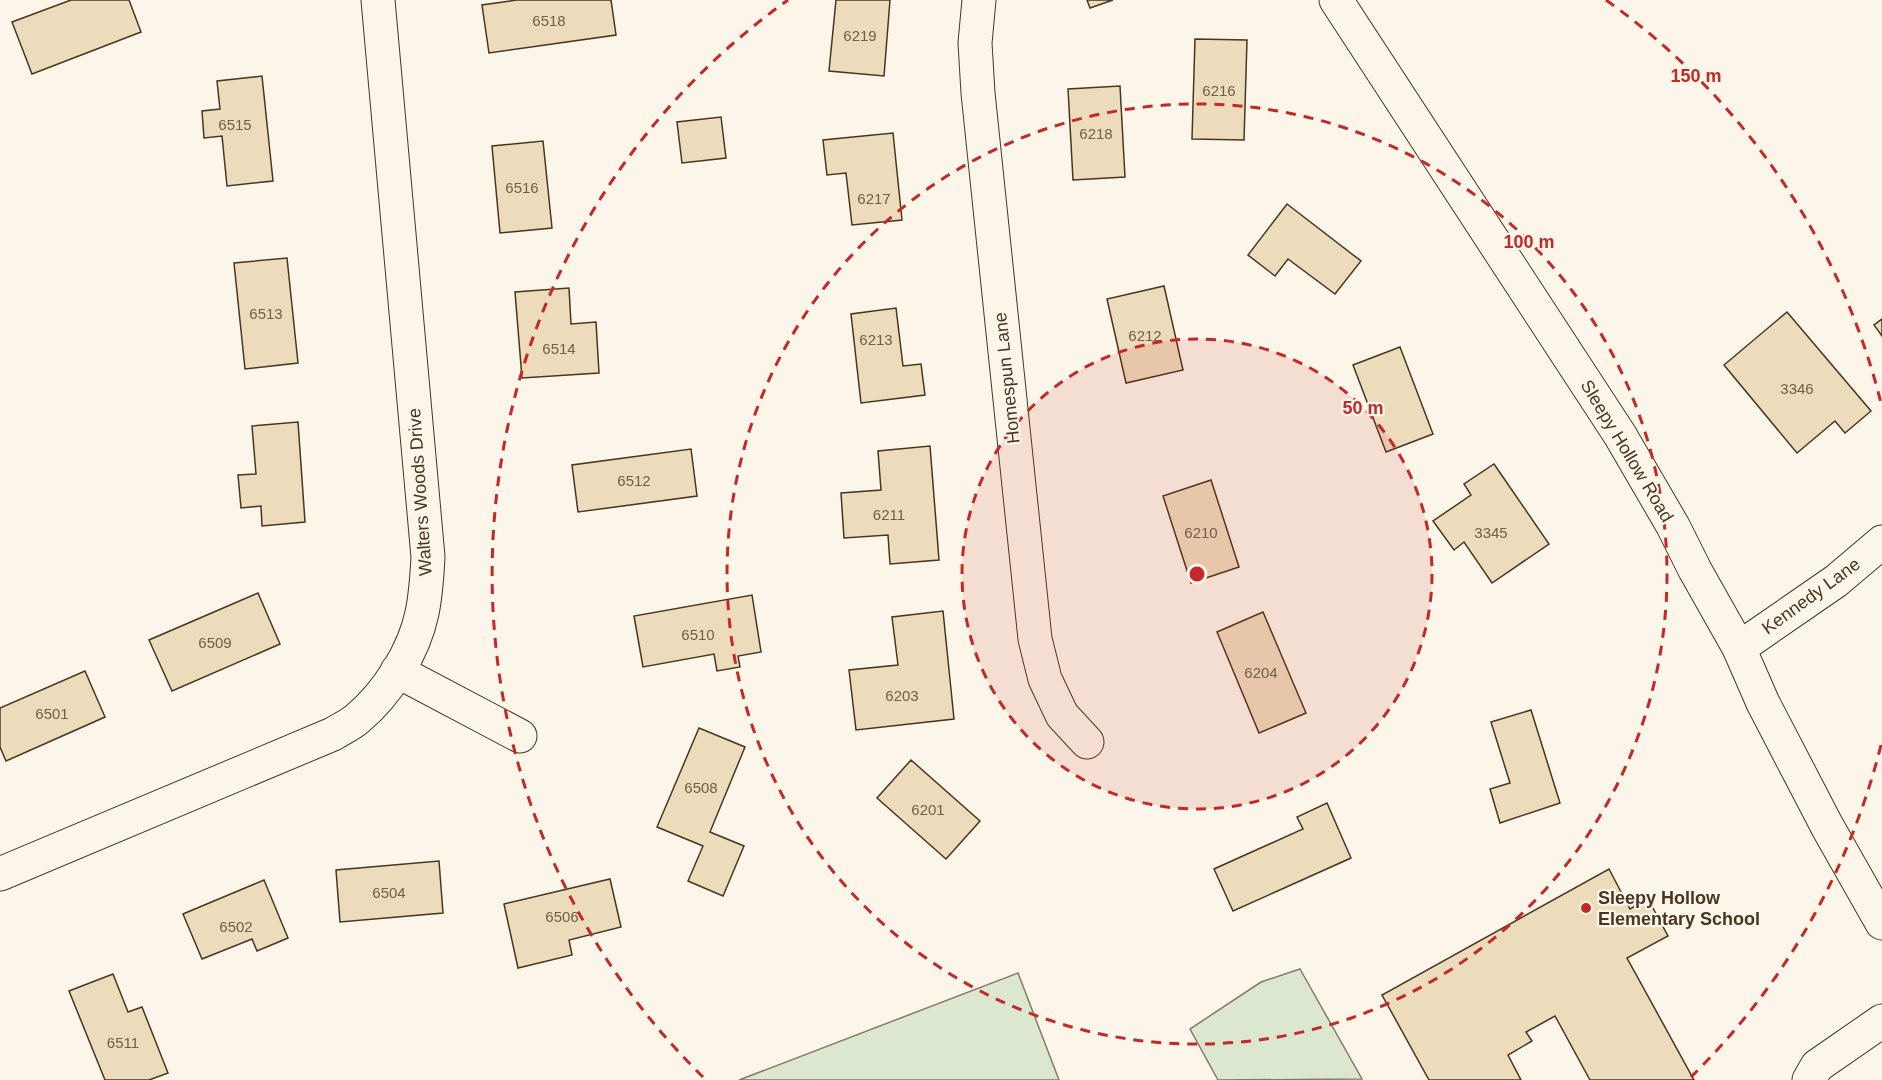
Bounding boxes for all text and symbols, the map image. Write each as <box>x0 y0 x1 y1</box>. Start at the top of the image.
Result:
house number: 6518 <box>532 12 566 29</box>
house number: 6219 <box>843 27 877 44</box>
text: 150 m <box>1670 66 1722 86</box>
house number: 6216 <box>1202 82 1236 99</box>
house number: 6515 <box>218 116 252 133</box>
house number: 6218 <box>1079 125 1113 142</box>
house number: 6516 <box>505 179 539 196</box>
house number: 6217 <box>857 190 891 207</box>
text: 100 m <box>1503 232 1555 252</box>
house number: 6513 <box>249 305 283 322</box>
street label: Homespun Lane <box>990 311 1024 445</box>
house number: 6212 <box>1128 327 1162 344</box>
house number: 6213 <box>859 331 893 348</box>
house number: 6514 <box>542 340 576 357</box>
street label: Sleepy Hollow Road <box>1577 376 1677 526</box>
house number: 3346 <box>1780 380 1814 397</box>
text: 50 m <box>1342 398 1384 418</box>
street label: Walters Woods Drive <box>404 407 436 577</box>
house number: 6512 <box>617 472 651 489</box>
house number: 6211 <box>873 506 905 523</box>
house number: 6210 <box>1184 524 1218 541</box>
house number: 3345 <box>1474 524 1508 541</box>
street label: Kennedy Lane <box>1758 554 1864 638</box>
centre of rings <box>1187 564 1207 584</box>
house number: 6510 <box>681 626 715 643</box>
house number: 6509 <box>198 634 232 651</box>
house number: 6204 <box>1244 664 1278 681</box>
house number: 6203 <box>885 687 919 704</box>
house number: 6501 <box>35 705 69 722</box>
house number: 6508 <box>684 779 718 796</box>
house number: 6201 <box>911 801 945 818</box>
house number: 6504 <box>372 884 406 901</box>
place label: Sleepy Hollow Elementary School <box>1598 888 1760 929</box>
marker: Sleepy Hollow Elementary School <box>1579 901 1593 915</box>
house number: 6506 <box>545 908 579 925</box>
house number: 6502 <box>219 918 253 935</box>
house number: 6511 <box>107 1034 139 1051</box>

